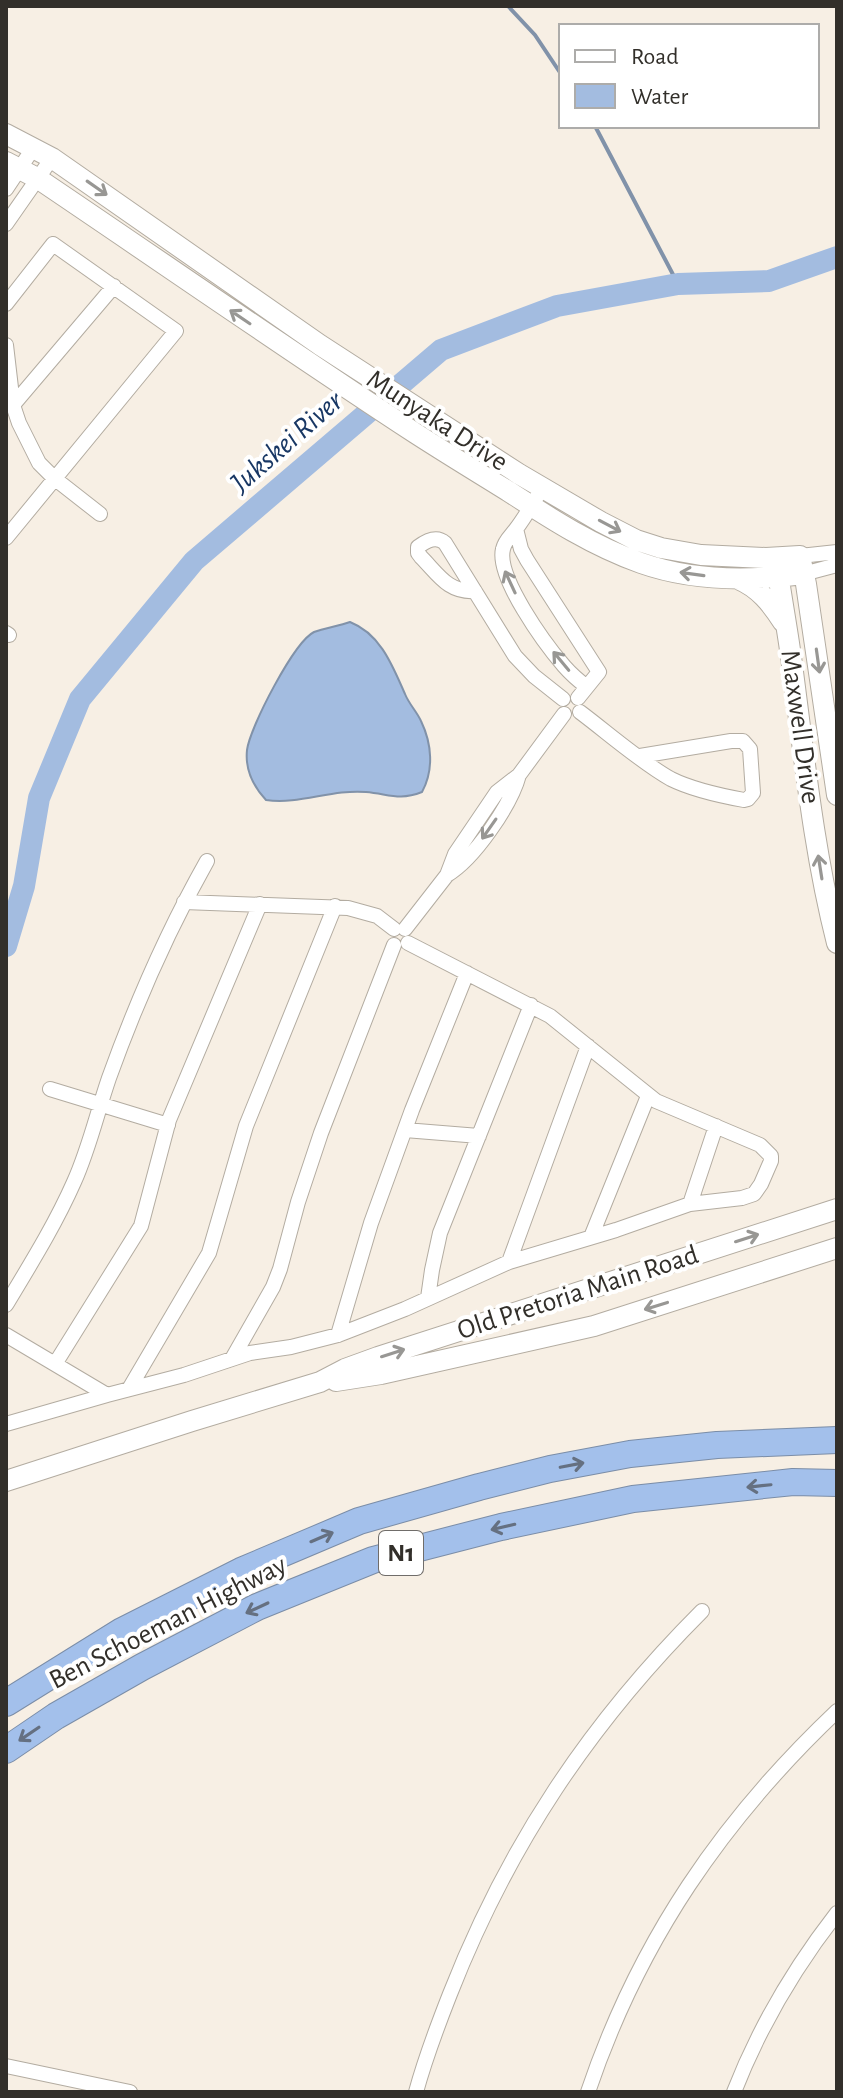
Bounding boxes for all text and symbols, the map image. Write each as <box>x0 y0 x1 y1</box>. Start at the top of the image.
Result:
legend <box>559 24 819 128</box>
text: Road <box>631 45 679 69</box>
text: Water <box>631 85 689 109</box>
one-way arrow <box>85 180 107 196</box>
one-way arrow <box>229 309 251 325</box>
street label: Munyaka Drive <box>361 365 513 477</box>
water label: Jukskei River <box>225 385 350 499</box>
one-way arrow <box>598 519 621 535</box>
one-way arrow <box>680 566 705 581</box>
one-way arrow <box>502 570 517 594</box>
street label: Maxwell Drive <box>775 648 825 806</box>
one-way arrow <box>811 648 826 673</box>
one-way arrow <box>552 652 570 672</box>
one-way arrow <box>481 818 497 840</box>
one-way arrow <box>812 855 827 880</box>
one-way arrow <box>734 1230 759 1245</box>
street label: Old Pretoria Main Road <box>454 1241 702 1345</box>
one-way arrow <box>644 1300 669 1315</box>
one-way arrow <box>380 1344 405 1359</box>
one-way arrow <box>559 1457 584 1472</box>
one-way arrow <box>746 1478 773 1493</box>
one-way arrow <box>491 1520 516 1535</box>
one-way arrow <box>310 1528 334 1543</box>
road number: N1 <box>379 1531 423 1575</box>
street label: Ben Schoeman Highway <box>45 1551 291 1695</box>
one-way arrow <box>245 1601 269 1616</box>
one-way arrow <box>19 1726 41 1742</box>

